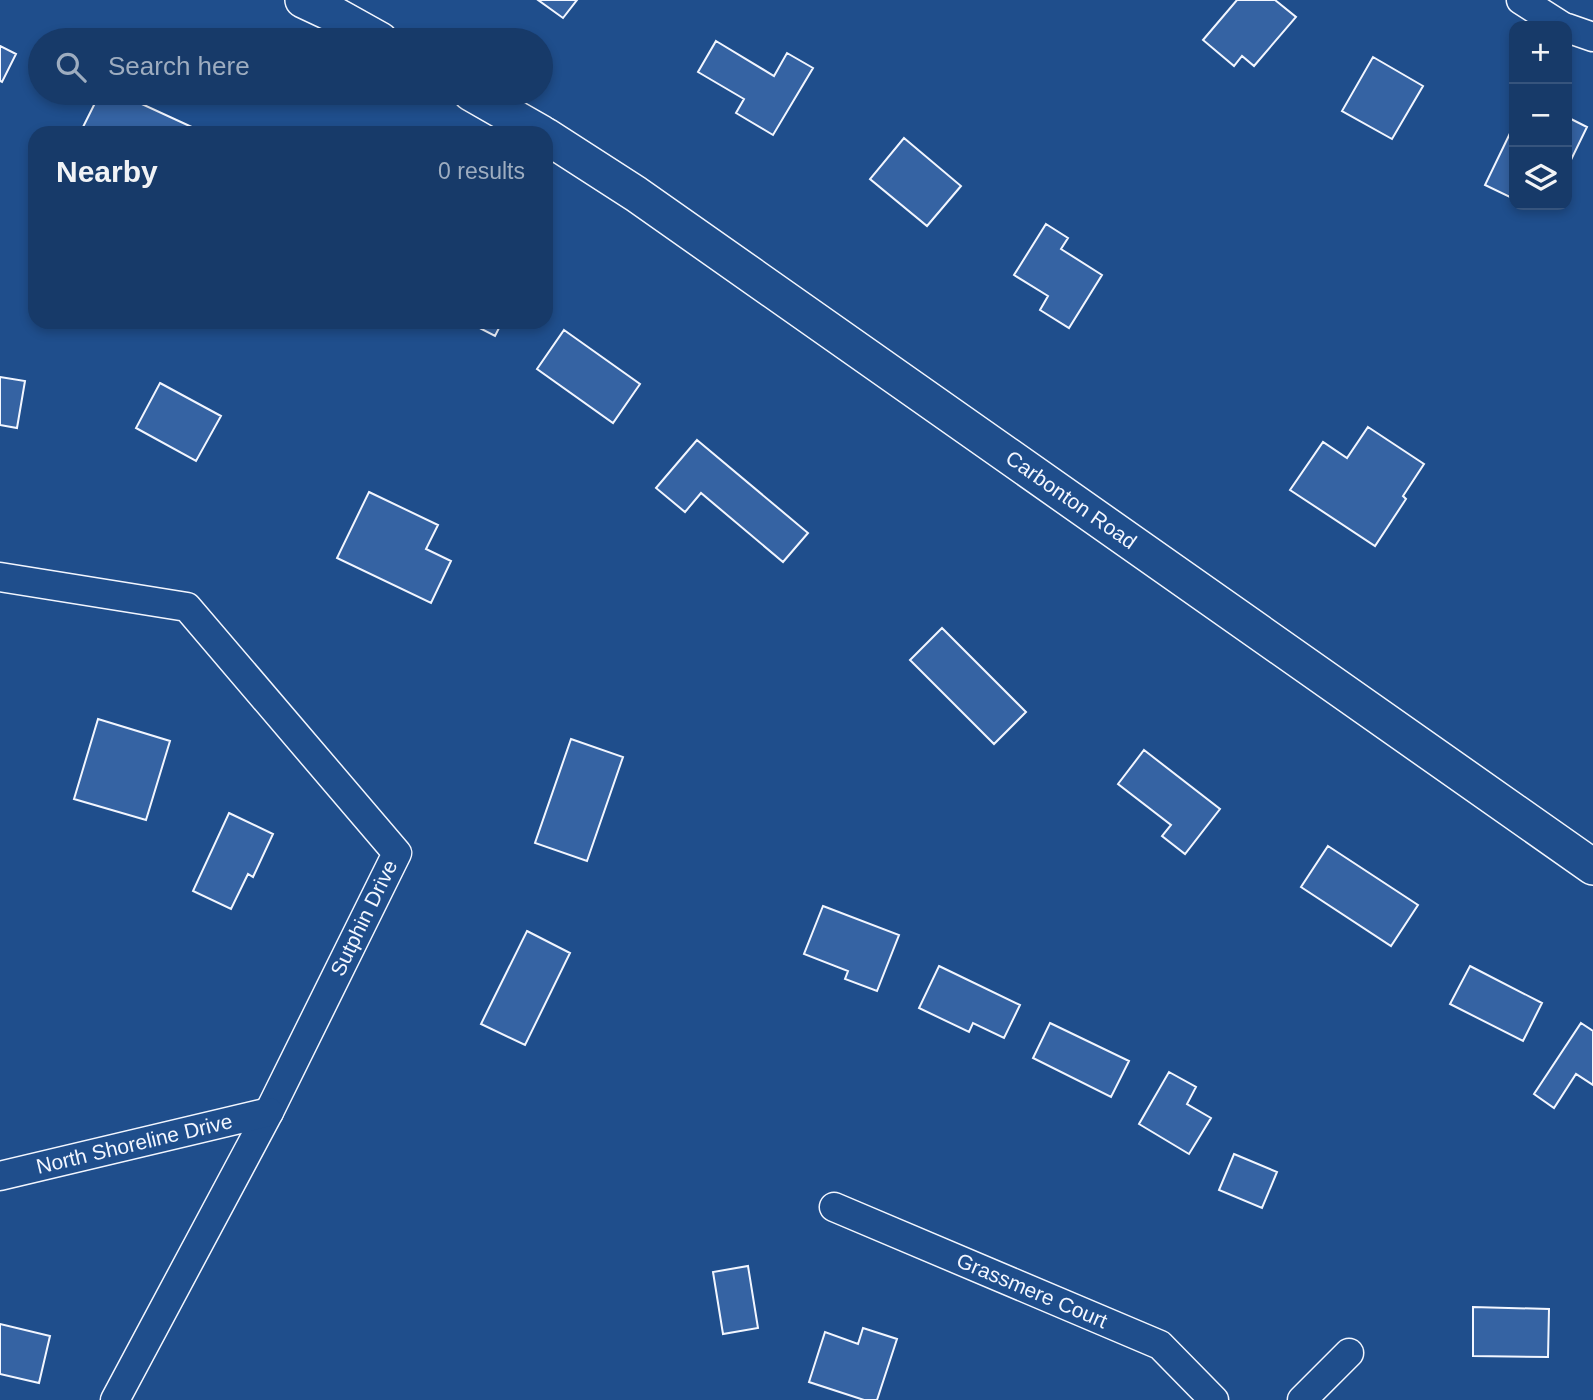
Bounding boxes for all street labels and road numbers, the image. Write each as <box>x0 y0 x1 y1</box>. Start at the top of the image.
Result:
street label: Carbonton Road <box>1002 446 1141 553</box>
street label: Sutphin Drive <box>326 856 402 979</box>
street label: North Shoreline Drive <box>34 1109 235 1178</box>
street label: Grassmere Court <box>954 1248 1111 1332</box>

